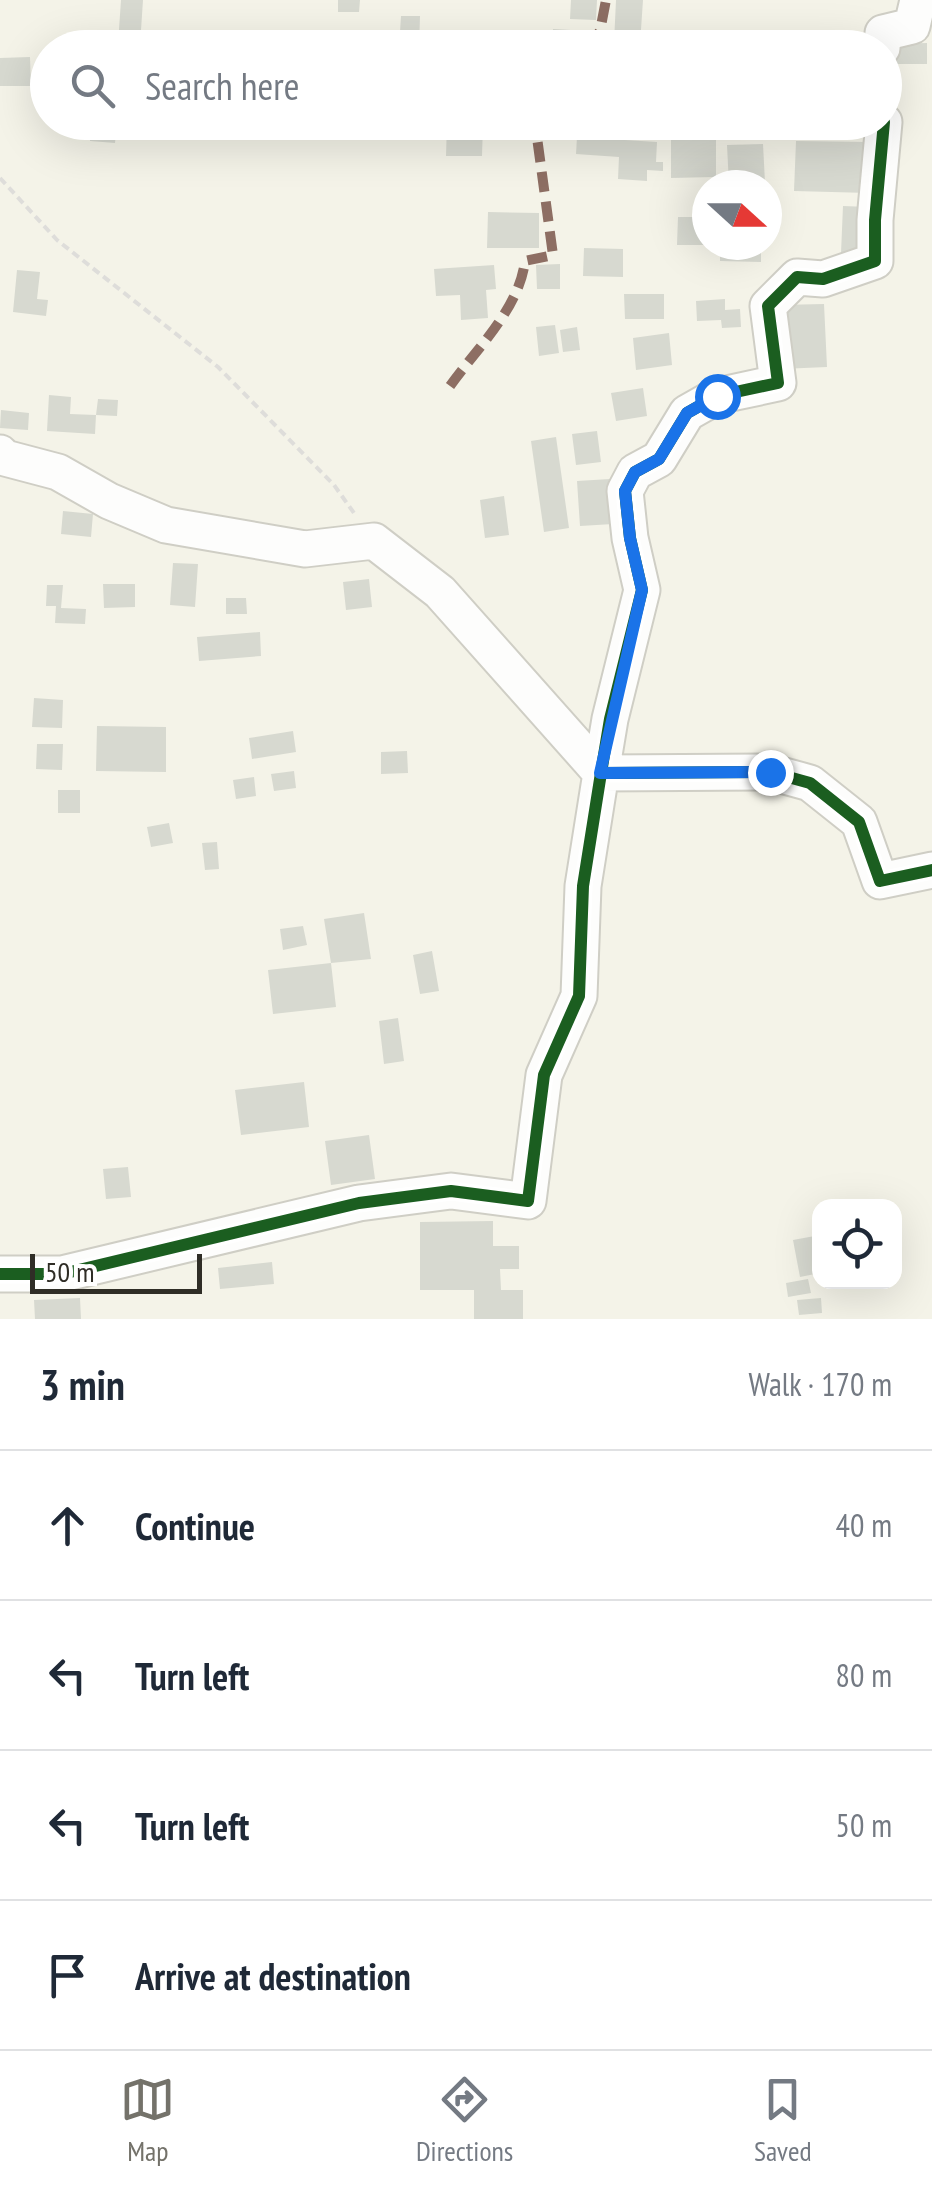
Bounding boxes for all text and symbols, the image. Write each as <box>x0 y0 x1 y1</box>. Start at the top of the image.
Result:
search box <box>30 30 902 140</box>
icon: search <box>65 58 120 113</box>
text: Search here <box>145 61 299 110</box>
north arrow <box>692 170 782 260</box>
route start <box>695 374 741 420</box>
route end <box>748 750 794 796</box>
map controls <box>812 1199 902 1289</box>
button: locate <box>812 1199 902 1289</box>
scale bar <box>30 1249 202 1294</box>
text: 50 m <box>45 1253 94 1290</box>
text: 3 min <box>40 1357 125 1412</box>
text: Walk · 170 m <box>748 1363 892 1405</box>
icon: ahead <box>40 1498 95 1553</box>
text: Continue <box>135 1501 255 1550</box>
text: 40 m <box>836 1504 892 1546</box>
icon: left <box>40 1648 95 1703</box>
text: Turn left <box>135 1651 249 1700</box>
text: 80 m <box>836 1654 892 1696</box>
icon: left <box>40 1798 95 1853</box>
text: Turn left <box>135 1801 249 1850</box>
text: 50 m <box>836 1804 892 1846</box>
icon: arrive <box>40 1948 95 2003</box>
text: Arrive at destination <box>135 1951 411 2000</box>
tab: Map <box>120 2072 175 2169</box>
tab: Directions <box>416 2072 513 2169</box>
tab: Saved <box>754 2072 812 2169</box>

